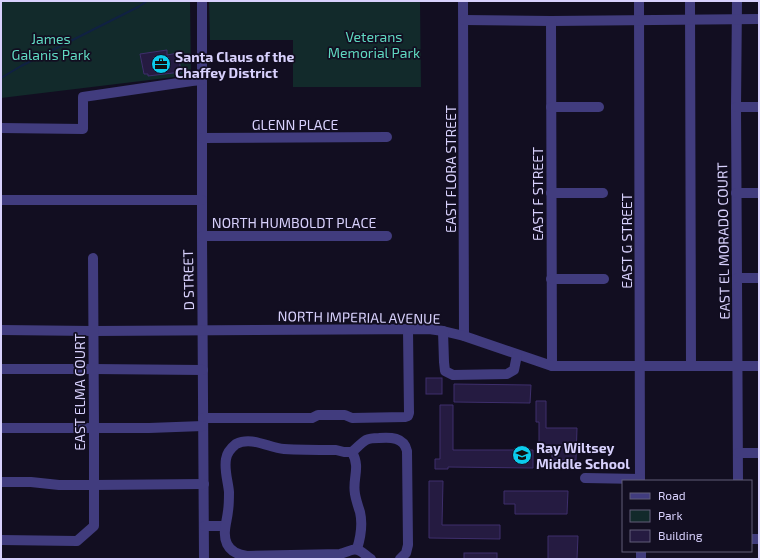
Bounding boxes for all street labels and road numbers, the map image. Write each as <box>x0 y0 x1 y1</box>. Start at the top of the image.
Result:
street label: EAST FLORA STREET <box>442 105 459 233</box>
street label: GLENN PLACE <box>252 116 338 133</box>
street label: EAST F STREET <box>529 147 546 241</box>
street label: EAST EL MORADO COURT <box>713 162 733 320</box>
street label: EAST G STREET <box>618 193 635 289</box>
street label: NORTH HUMBOLDT PLACE <box>212 214 376 231</box>
street label: D STREET <box>179 249 197 311</box>
street label: NORTH IMPERIAL AVENUE <box>278 307 441 327</box>
street label: EAST ELMA COURT <box>71 333 88 451</box>

